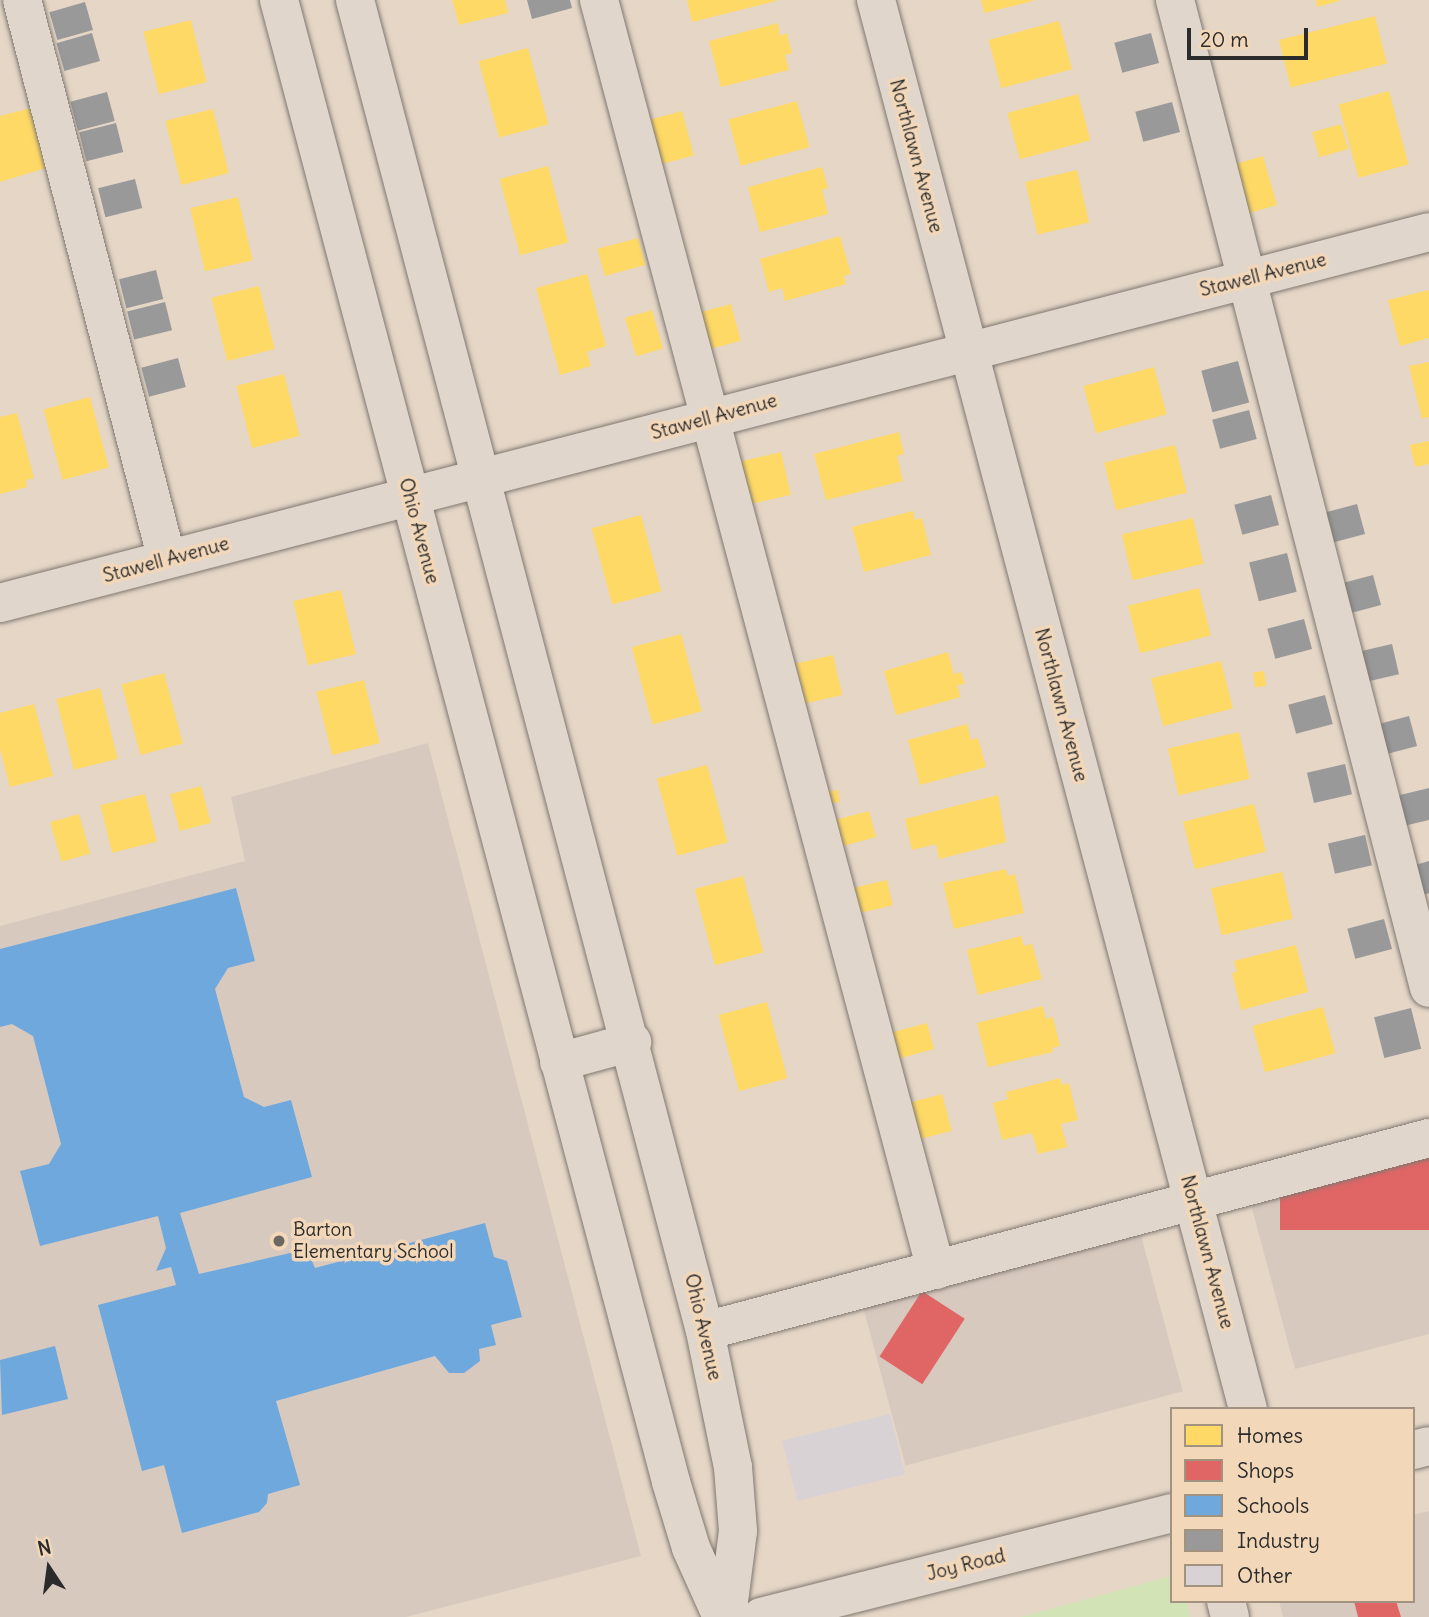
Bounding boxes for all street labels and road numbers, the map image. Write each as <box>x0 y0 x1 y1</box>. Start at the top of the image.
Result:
street label: Northlawn Avenue <box>885 77 947 235</box>
street label: Stawell Avenue <box>1197 248 1329 302</box>
street label: Stawell Avenue <box>649 389 779 445</box>
street label: Ohio Avenue <box>394 475 444 587</box>
street label: Stawell Avenue <box>101 532 231 588</box>
street label: Northlawn Avenue <box>1030 626 1092 784</box>
street label: Northlawn Avenue <box>1176 1173 1238 1331</box>
street label: Ohio Avenue <box>680 1271 726 1383</box>
street label: Joy Road <box>924 1544 1008 1586</box>

